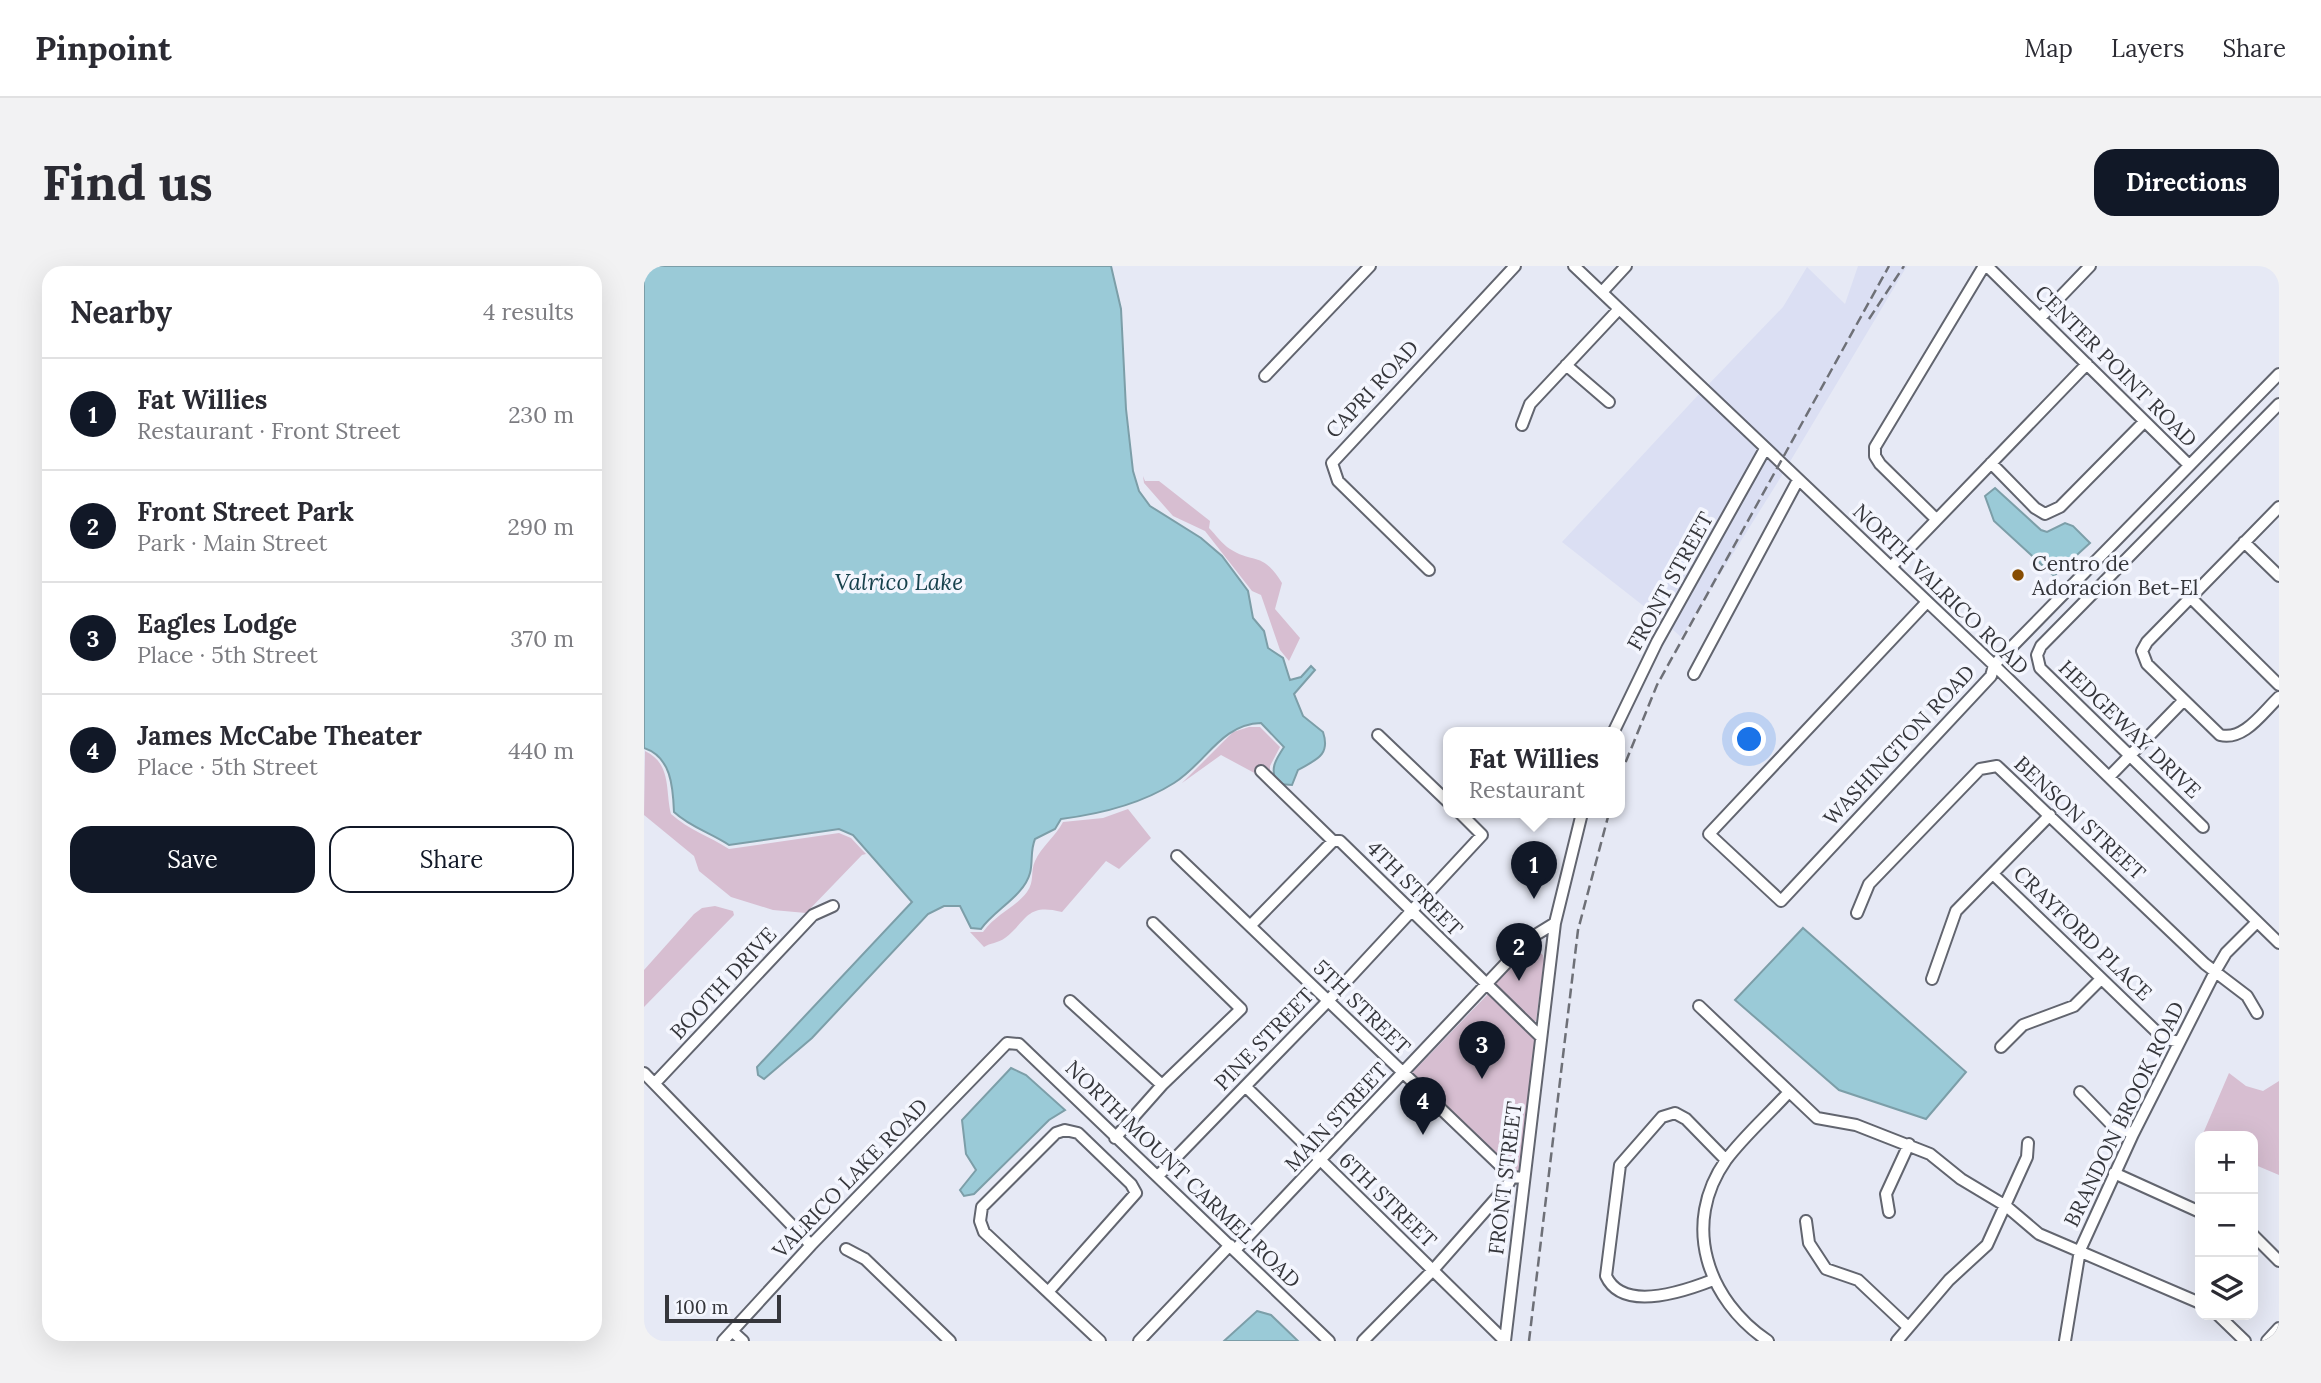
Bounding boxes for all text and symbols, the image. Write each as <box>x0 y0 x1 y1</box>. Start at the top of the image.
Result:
text: Pinpoint <box>35 27 172 69</box>
text: Map <box>2024 33 2073 64</box>
text: Layers <box>2111 33 2184 64</box>
text: Share <box>2222 33 2286 64</box>
button: Directions <box>2094 149 2279 216</box>
text: Find us <box>42 151 213 213</box>
street label: CENTER POINT ROAD <box>2029 279 2203 453</box>
text: Nearby <box>70 293 172 331</box>
text: 4 results <box>483 297 574 326</box>
street label: CAPRI ROAD <box>1320 334 1424 444</box>
text: Fat Willies <box>137 383 267 416</box>
text: 1 <box>88 400 98 429</box>
text: 230 m <box>508 400 574 429</box>
text: Restaurant · Front Street <box>137 416 400 445</box>
text: Front Street Park <box>137 495 354 528</box>
street label: NORTH VALRICO ROAD <box>1847 498 2035 680</box>
street label: FRONT STREET <box>1621 507 1719 655</box>
text: 2 <box>87 512 99 541</box>
text: 290 m <box>507 512 574 541</box>
text: Park · Main Street <box>137 528 327 557</box>
place label: Centro de Adoracion Bet-El <box>2031 550 2199 601</box>
water label: Valrico Lake <box>835 567 963 596</box>
marker: Centro de Adoracion Bet-El <box>2010 567 2026 583</box>
text: Eagles Lodge <box>137 607 297 640</box>
text: 3 <box>87 624 99 653</box>
text: 370 m <box>510 624 574 653</box>
text: Place · 5th Street <box>137 640 318 669</box>
street label: HEDGEWAY DRIVE <box>2053 654 2207 804</box>
street label: WASHINGTON ROAD <box>1818 659 1980 831</box>
text: James McCabe Theater <box>137 719 422 752</box>
your location <box>1732 722 1766 756</box>
popup <box>1443 727 1625 818</box>
text: 4 <box>87 736 99 765</box>
text: 440 m <box>508 736 574 765</box>
text: Fat Willies <box>1469 742 1599 775</box>
street label: BENSON STREET <box>2009 750 2151 886</box>
text: Place · 5th Street <box>137 752 318 781</box>
text: Restaurant <box>1469 775 1585 804</box>
button: Save <box>70 826 315 893</box>
button: Share <box>329 826 574 893</box>
street label: 4TH STREET <box>1361 834 1469 942</box>
pin: 1 <box>1511 841 1557 899</box>
street label: CRAYFORD PLACE <box>2008 860 2158 1006</box>
street label: BOOTH DRIVE <box>664 921 782 1045</box>
pin: 2 <box>1496 923 1542 981</box>
street label: 5TH STREET <box>1308 954 1416 1060</box>
street label: PINE STREET <box>1208 982 1320 1096</box>
street label: BRANDON BROOK ROAD <box>2058 997 2190 1231</box>
pin: 3 <box>1459 1021 1505 1079</box>
street label: NORTH MOUNT CARMEL ROAD <box>1060 1054 1306 1294</box>
street label: MAIN STREET <box>1279 1057 1393 1177</box>
pin: 4 <box>1400 1077 1446 1135</box>
street label: VALRICO LAKE ROAD <box>766 1092 933 1264</box>
street label: FRONT STREET <box>1482 1100 1528 1256</box>
map controls <box>2195 1131 2258 1320</box>
button: + <box>2195 1131 2258 1194</box>
street label: 6TH STREET <box>1333 1147 1443 1253</box>
button: − <box>2195 1194 2258 1257</box>
button: layers <box>2195 1257 2258 1320</box>
scale bar <box>665 1292 780 1324</box>
text: 100 m <box>676 1295 729 1319</box>

